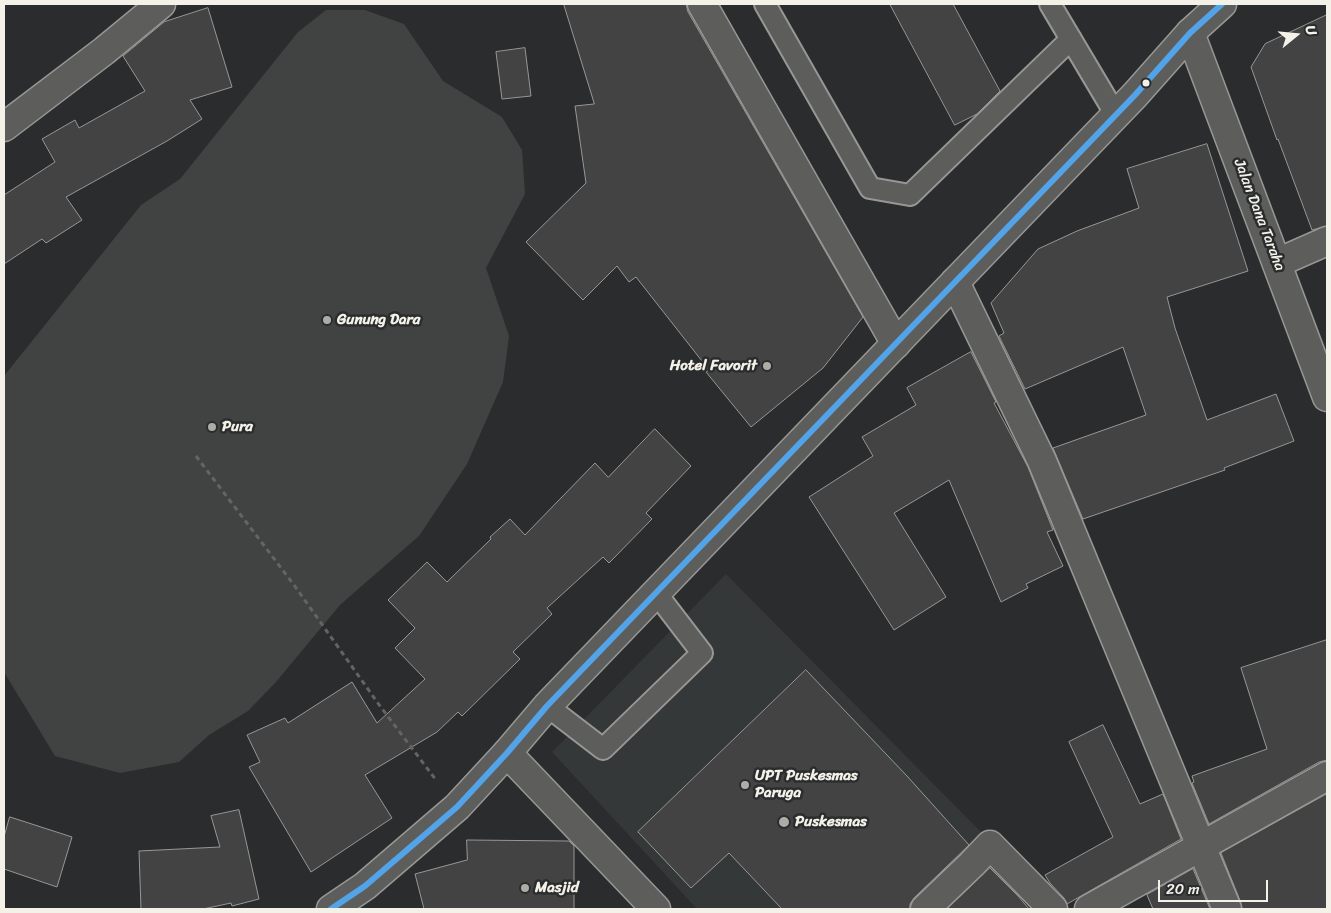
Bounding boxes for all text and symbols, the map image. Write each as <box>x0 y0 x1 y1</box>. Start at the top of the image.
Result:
north arrow <box>1271 10 1321 60</box>
text: U <box>1298 22 1324 39</box>
unlabelled marker <box>1141 78 1151 88</box>
street label: Jalan Dana Taraha <box>1229 157 1289 273</box>
place label: Gunung Dara <box>337 311 420 329</box>
marker: Gunung Dara <box>321 314 333 326</box>
place label: Hotel Favorit <box>670 357 757 375</box>
marker: Hotel Favorit <box>761 360 773 372</box>
place label: Pura <box>222 418 253 436</box>
marker: Pura <box>206 421 218 433</box>
place label: UPT Puskesmas Paruga <box>755 767 858 802</box>
marker: UPT Puskesmas Paruga <box>739 779 751 791</box>
place label: Puskesmas <box>795 813 867 831</box>
marker: Puskesmas <box>777 815 791 829</box>
scale bar <box>1161 870 1271 902</box>
text: 20 m <box>1166 876 1200 902</box>
place label: Masjid <box>535 879 579 897</box>
marker: Masjid <box>519 882 531 894</box>

